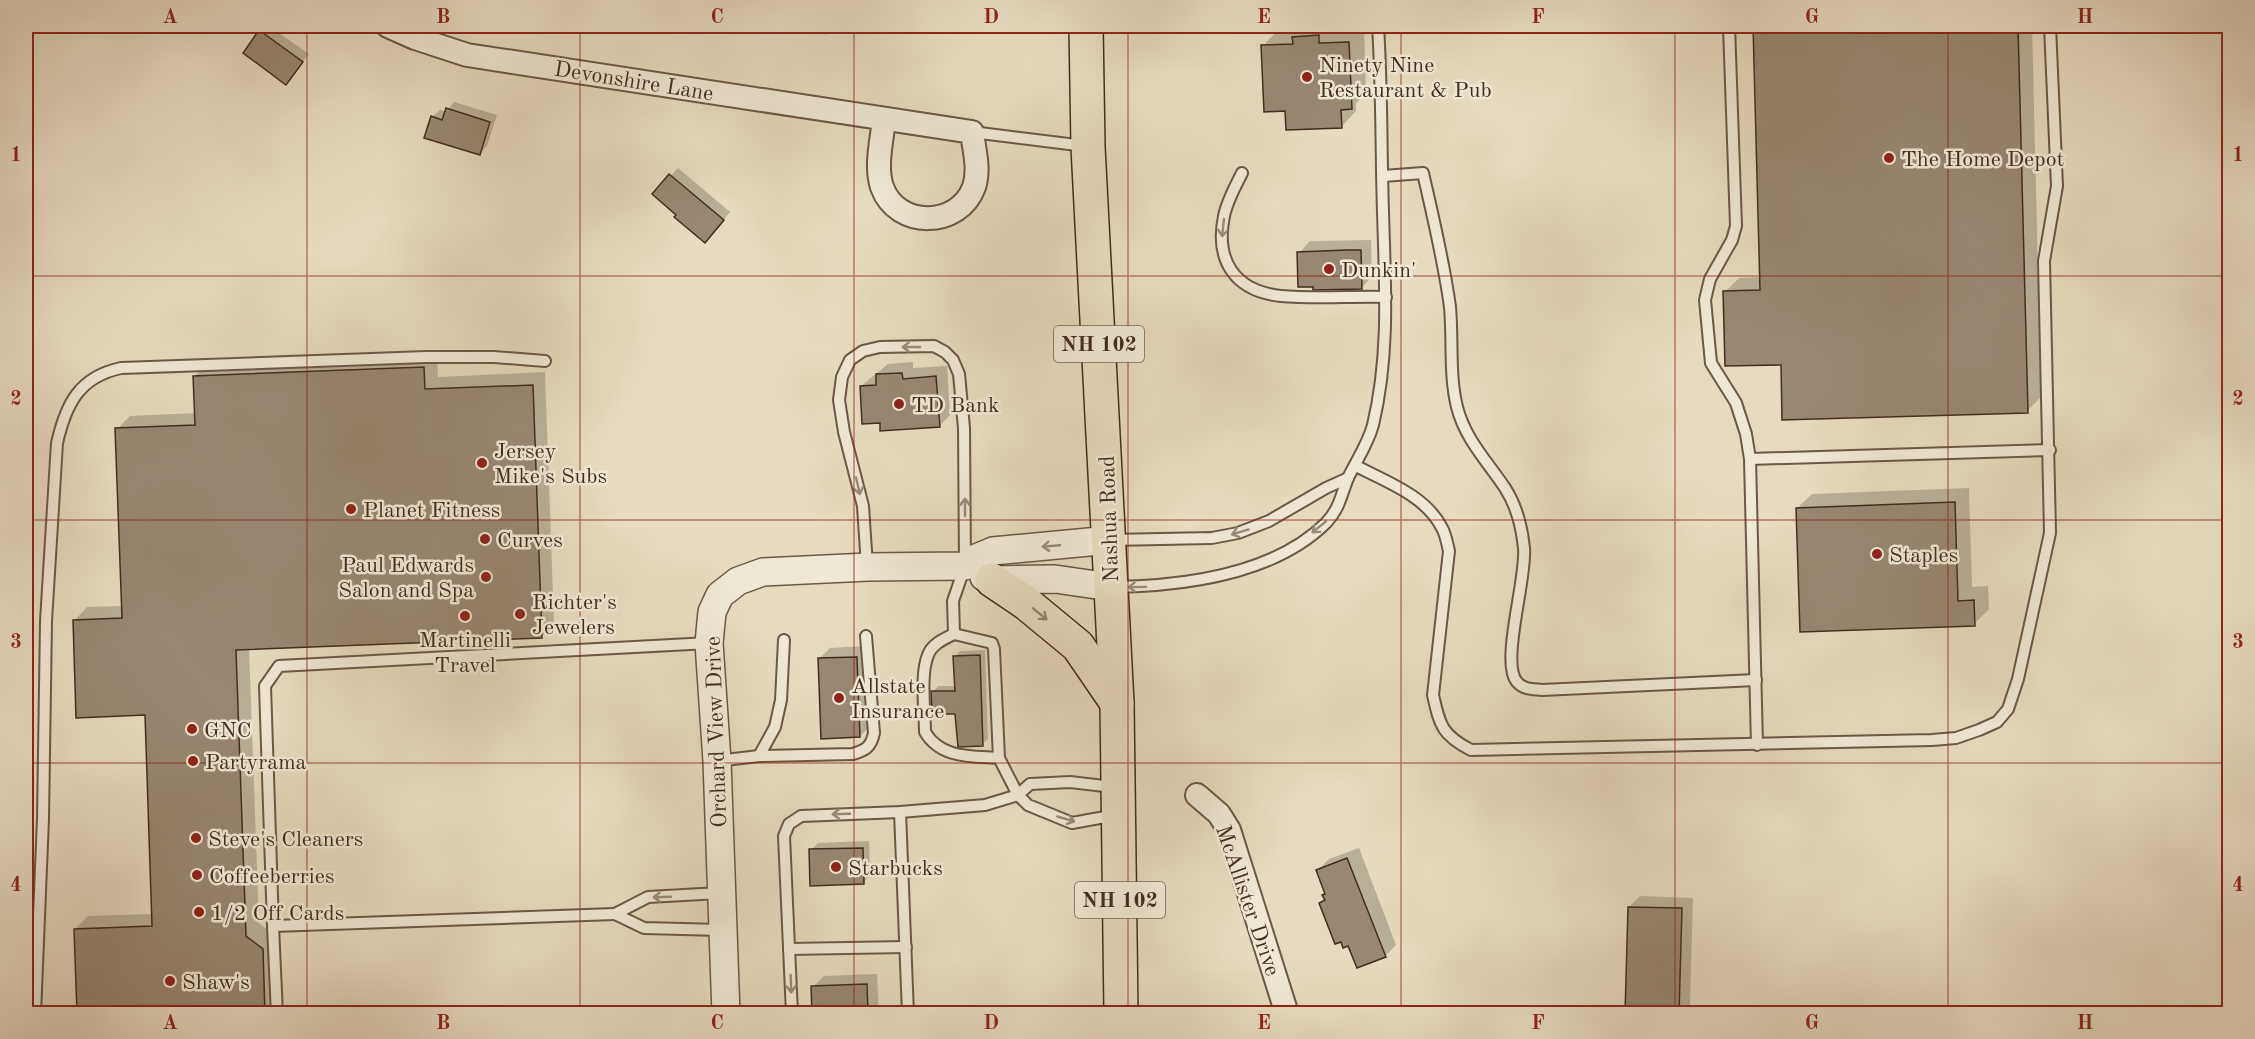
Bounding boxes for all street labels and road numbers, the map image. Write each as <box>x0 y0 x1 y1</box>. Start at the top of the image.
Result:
street label: Devonshire Lane <box>552 59 715 105</box>
road number: NH 102 <box>1054 326 1144 362</box>
street label: Nashua Road <box>1097 455 1123 583</box>
street label: Orchard View Drive <box>703 636 731 828</box>
street label: McAllister Drive <box>1211 822 1283 979</box>
road number: NH 102 <box>1075 882 1165 918</box>

